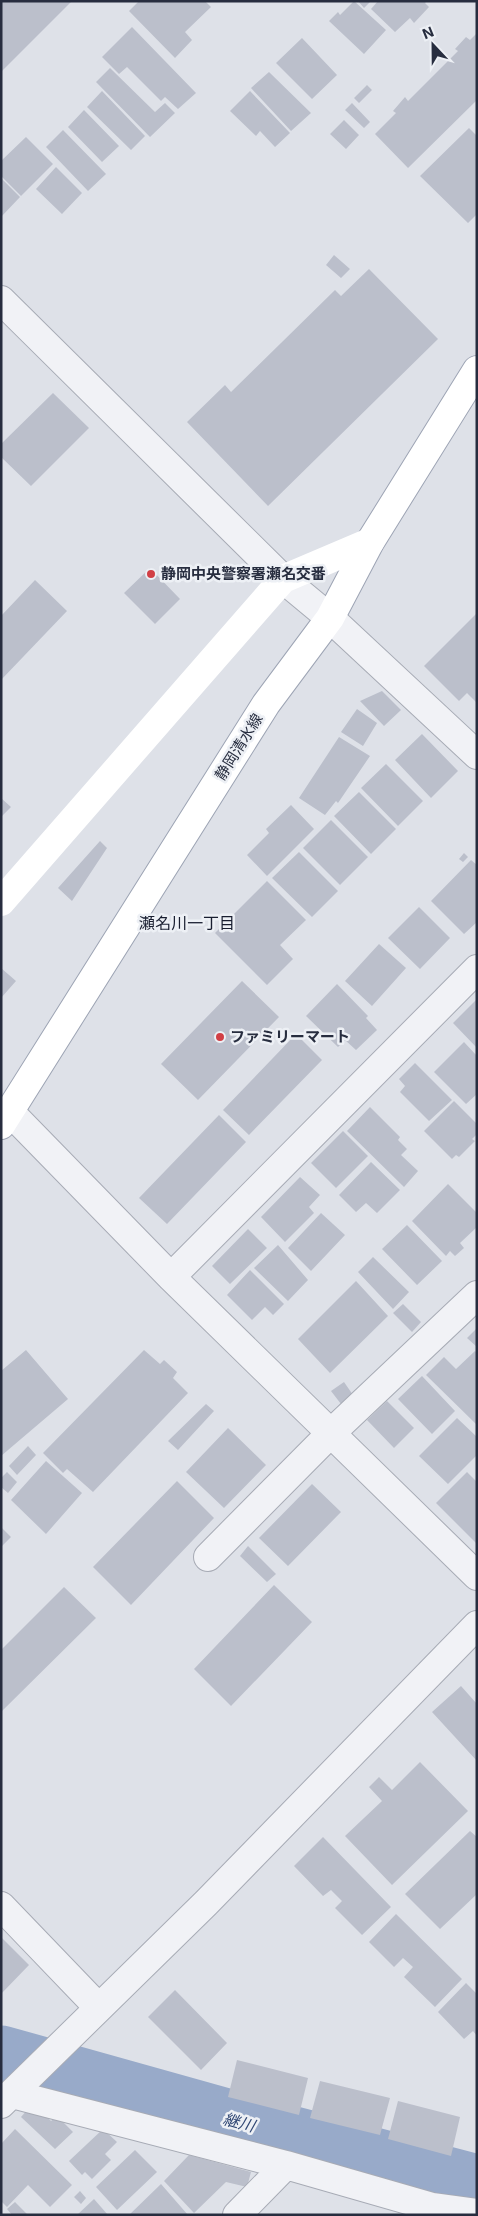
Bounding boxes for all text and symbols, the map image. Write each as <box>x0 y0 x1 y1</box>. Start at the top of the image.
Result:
north arrow <box>408 20 458 70</box>
text: N <box>420 23 436 42</box>
place label: 静岡中央警察署瀬名交番 <box>161 564 326 583</box>
marker: 静岡中央警察署瀬名交番 <box>145 568 157 580</box>
street label: 静岡清水線 <box>211 710 267 784</box>
district label: 瀬名川一丁目 <box>139 913 235 933</box>
place label: ファミリーマート <box>230 1027 350 1046</box>
marker: ファミリーマート <box>214 1031 226 1043</box>
water label: 継川 <box>221 2108 259 2136</box>

